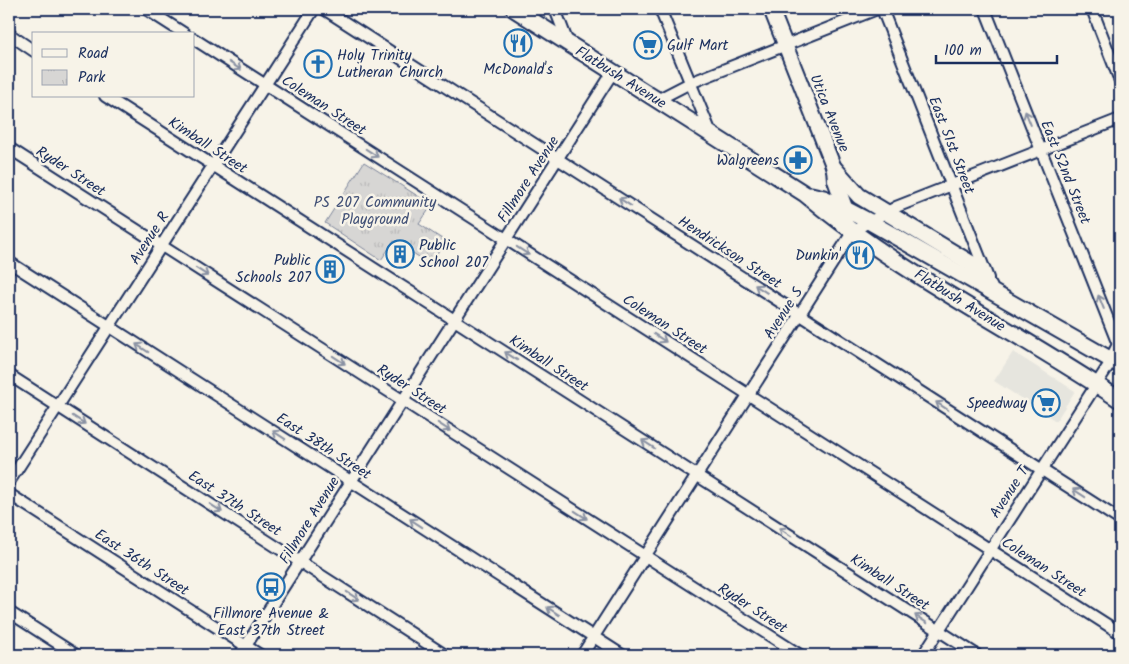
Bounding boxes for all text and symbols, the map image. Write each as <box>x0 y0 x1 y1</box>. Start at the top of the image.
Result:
restaurant icon: McDonald's <box>503 28 533 58</box>
supermarket icon: Gulf Mart <box>633 30 663 60</box>
legend <box>32 32 195 98</box>
scale bar <box>936 32 1058 64</box>
place label: Gulf Mart <box>667 34 729 58</box>
text: 100 m <box>944 39 982 63</box>
street label: Flatbush Avenue <box>570 40 671 116</box>
text: Road <box>78 42 109 66</box>
place label: Holy Trinity Lutheran Church <box>337 44 443 85</box>
church icon: Holy Trinity Lutheran Church <box>303 49 333 79</box>
place label: McDonald's <box>483 58 553 82</box>
one-way arrow <box>227 61 241 71</box>
text: Park <box>78 66 106 90</box>
street label: Coleman Street <box>276 69 371 142</box>
street label: Utica Avenue <box>803 71 856 156</box>
street label: East 51st Street <box>921 93 981 198</box>
street label: Kimball Street <box>163 111 252 181</box>
one-way arrow <box>1023 111 1032 126</box>
street label: East 52nd Street <box>1033 117 1097 228</box>
street label: Fillmore Avenue <box>492 131 566 228</box>
street label: Ryder Street <box>31 140 110 204</box>
pharmacy icon: Walgreens <box>783 145 813 175</box>
one-way arrow <box>364 149 378 159</box>
place label: Walgreens <box>717 149 780 173</box>
park label: PS 207 Community Playground <box>314 191 437 232</box>
one-way arrow <box>618 196 632 206</box>
street label: Avenue R <box>124 207 176 270</box>
street label: Hendrickson Street <box>673 210 786 296</box>
place label: Public School 207 <box>419 234 489 275</box>
building icon: Public School 207 <box>385 239 415 269</box>
restaurant icon: Dunkin' <box>845 240 875 270</box>
place label: Dunkin' <box>795 244 842 268</box>
one-way arrow <box>516 246 530 256</box>
place label: Public Schools 207 <box>236 249 312 290</box>
building icon: Public Schools 207 <box>315 254 345 284</box>
street label: Flatbush Avenue <box>909 263 1010 339</box>
one-way arrow <box>195 268 209 278</box>
street label: Avenue S <box>758 283 810 344</box>
one-way arrow <box>755 284 769 294</box>
street label: Coleman Street <box>617 288 712 361</box>
one-way arrow <box>1096 294 1105 309</box>
street label: Kimball Street <box>504 329 593 399</box>
one-way arrow <box>653 333 667 343</box>
one-way arrow <box>136 342 150 352</box>
one-way arrow <box>504 351 518 362</box>
one-way arrow <box>332 355 346 365</box>
street label: Ryder Street <box>372 358 451 422</box>
supermarket icon: Speedway <box>1031 388 1061 418</box>
place label: Speedway <box>967 392 1028 416</box>
one-way arrow <box>936 400 950 410</box>
street label: East 38th Street <box>271 407 376 487</box>
one-way arrow <box>72 415 86 425</box>
one-way arrow <box>437 422 451 433</box>
one-way arrow <box>272 430 286 441</box>
one-way arrow <box>641 439 655 449</box>
street label: Avenue T <box>984 460 1037 523</box>
street label: East 37th Street <box>183 465 286 543</box>
street label: Fillmore Avenue <box>273 472 346 569</box>
one-way arrow <box>1073 488 1087 498</box>
one-way arrow <box>208 504 222 514</box>
one-way arrow <box>573 510 587 520</box>
one-way arrow <box>409 518 423 528</box>
street label: East 36th Street <box>89 523 194 603</box>
one-way arrow <box>778 526 792 536</box>
street label: Coleman Street <box>996 531 1091 604</box>
street label: Kimball Street <box>845 548 934 618</box>
bus stop icon: Fillmore Avenue & East 37th Street <box>256 572 286 602</box>
street label: Ryder Street <box>713 577 792 641</box>
one-way arrow <box>345 591 359 601</box>
place label: Fillmore Avenue & East 37th Street <box>213 602 329 643</box>
one-way arrow <box>546 605 560 615</box>
one-way arrow <box>915 614 929 624</box>

